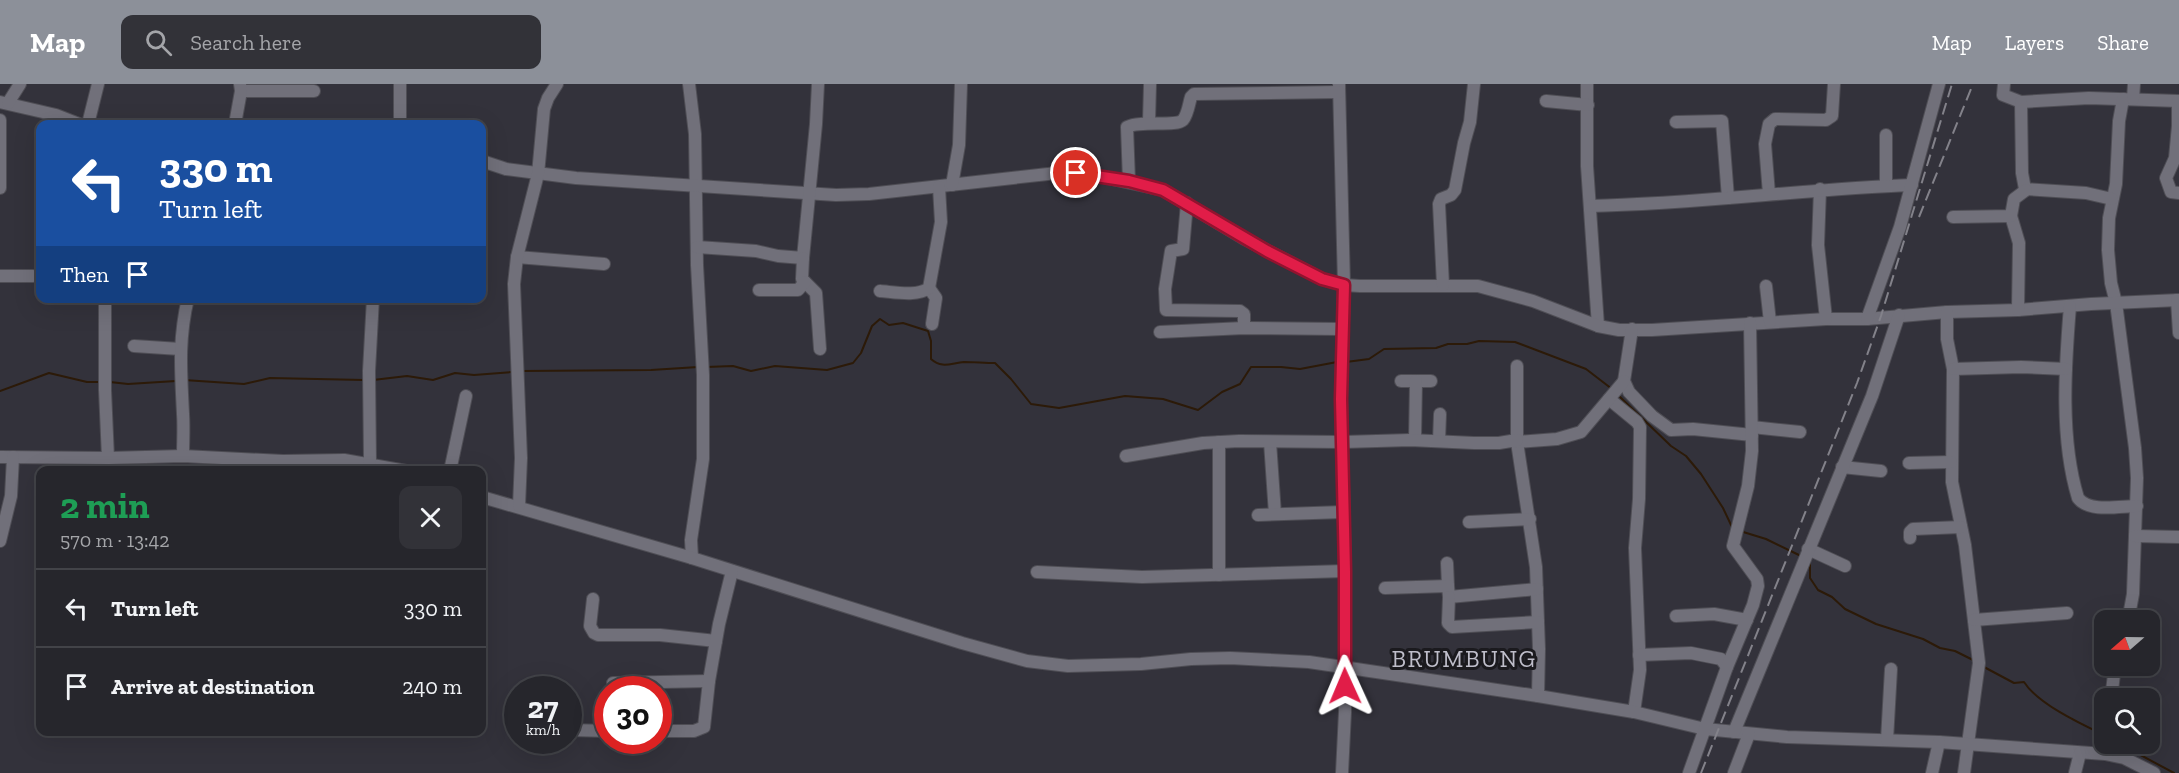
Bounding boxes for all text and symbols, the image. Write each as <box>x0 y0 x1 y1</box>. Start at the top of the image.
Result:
search box <box>121 15 541 69</box>
text: Map <box>30 26 85 59</box>
icon: search <box>142 26 175 59</box>
text: Search here <box>190 29 302 56</box>
text: Map <box>1932 30 1972 55</box>
text: Layers <box>2005 30 2064 55</box>
text: Share <box>2097 30 2149 55</box>
text: 330 m <box>159 142 273 193</box>
icon: left <box>60 144 138 222</box>
pin <box>1050 147 1101 198</box>
icon: arrive <box>1059 156 1092 189</box>
text: Turn left <box>159 193 262 225</box>
icon: arrive <box>121 258 154 291</box>
text: Then <box>60 261 109 288</box>
text: 2 min <box>60 484 150 527</box>
button: close <box>399 486 462 549</box>
text: 570 m · 13:42 <box>60 528 169 552</box>
icon: left <box>60 592 93 625</box>
text: Turn left <box>111 595 198 622</box>
text: 330 m <box>404 595 462 622</box>
north arrow <box>2094 610 2160 676</box>
map controls <box>2094 610 2160 754</box>
district label: BRUMBUNG <box>1391 644 1537 673</box>
position arrow <box>1313 654 1377 718</box>
icon: arrive <box>60 670 93 703</box>
text: Arrive at destination <box>111 673 314 700</box>
text: 240 m <box>402 673 462 700</box>
speed limit sign: 30 <box>594 676 672 754</box>
button: search <box>2094 688 2160 754</box>
text: 27 <box>528 690 558 726</box>
text: km/h <box>526 721 560 739</box>

